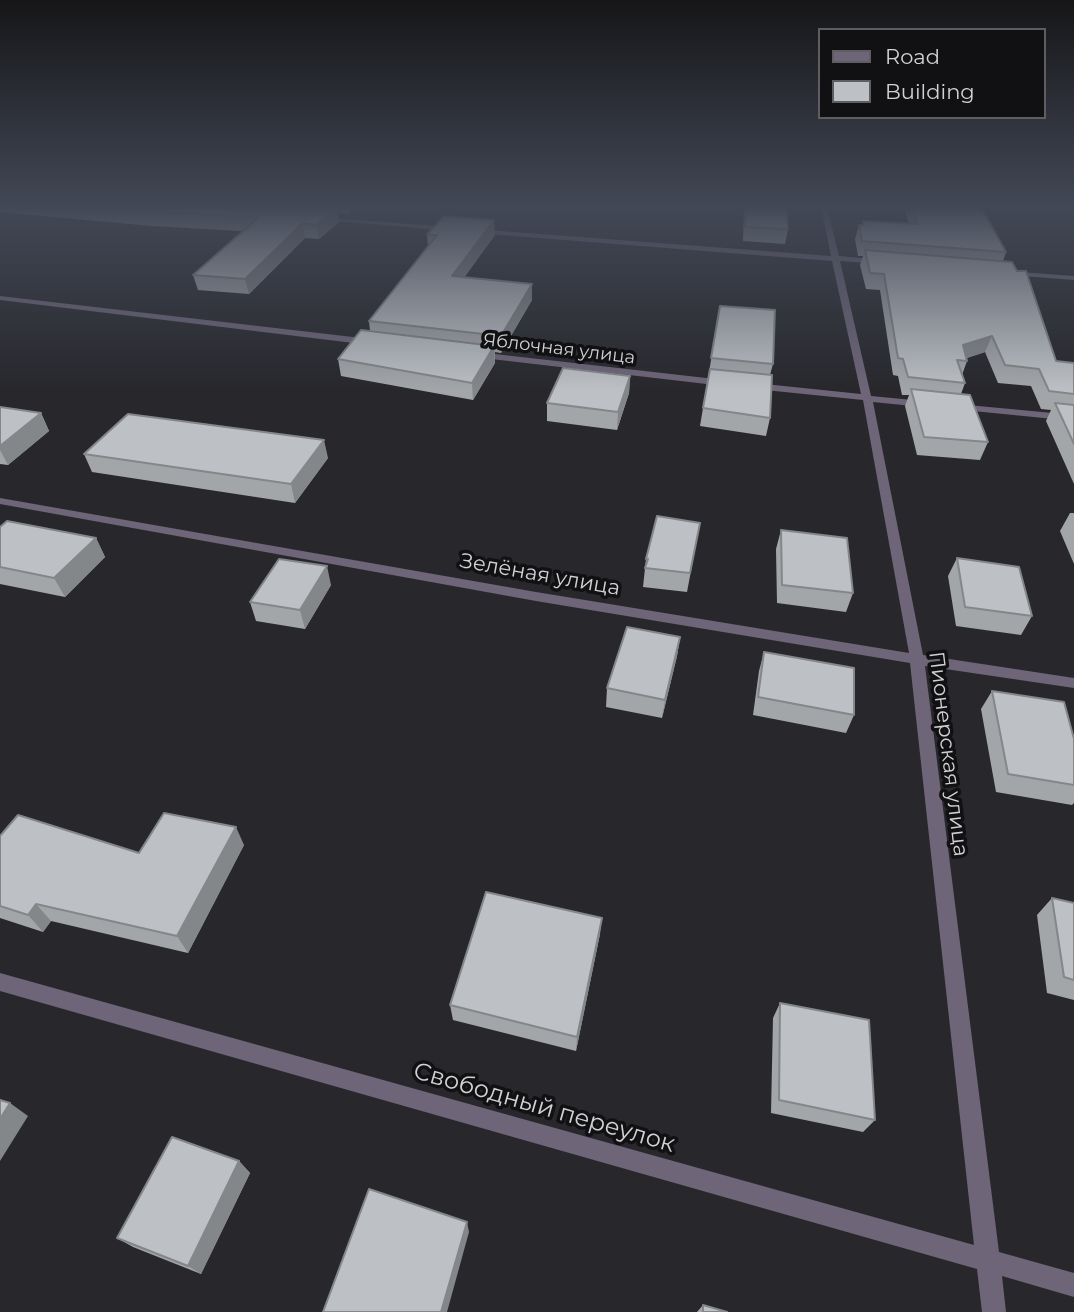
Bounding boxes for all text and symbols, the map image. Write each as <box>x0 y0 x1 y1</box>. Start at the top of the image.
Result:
legend <box>818 28 1046 119</box>
text: Road <box>885 44 940 69</box>
text: Building <box>885 79 975 104</box>
street label: Яблочная улица <box>482 329 636 369</box>
street label: Зелёная улица <box>458 549 622 601</box>
street label: Пионерская улица <box>923 650 973 858</box>
street label: Свободный переулок <box>410 1057 678 1159</box>

